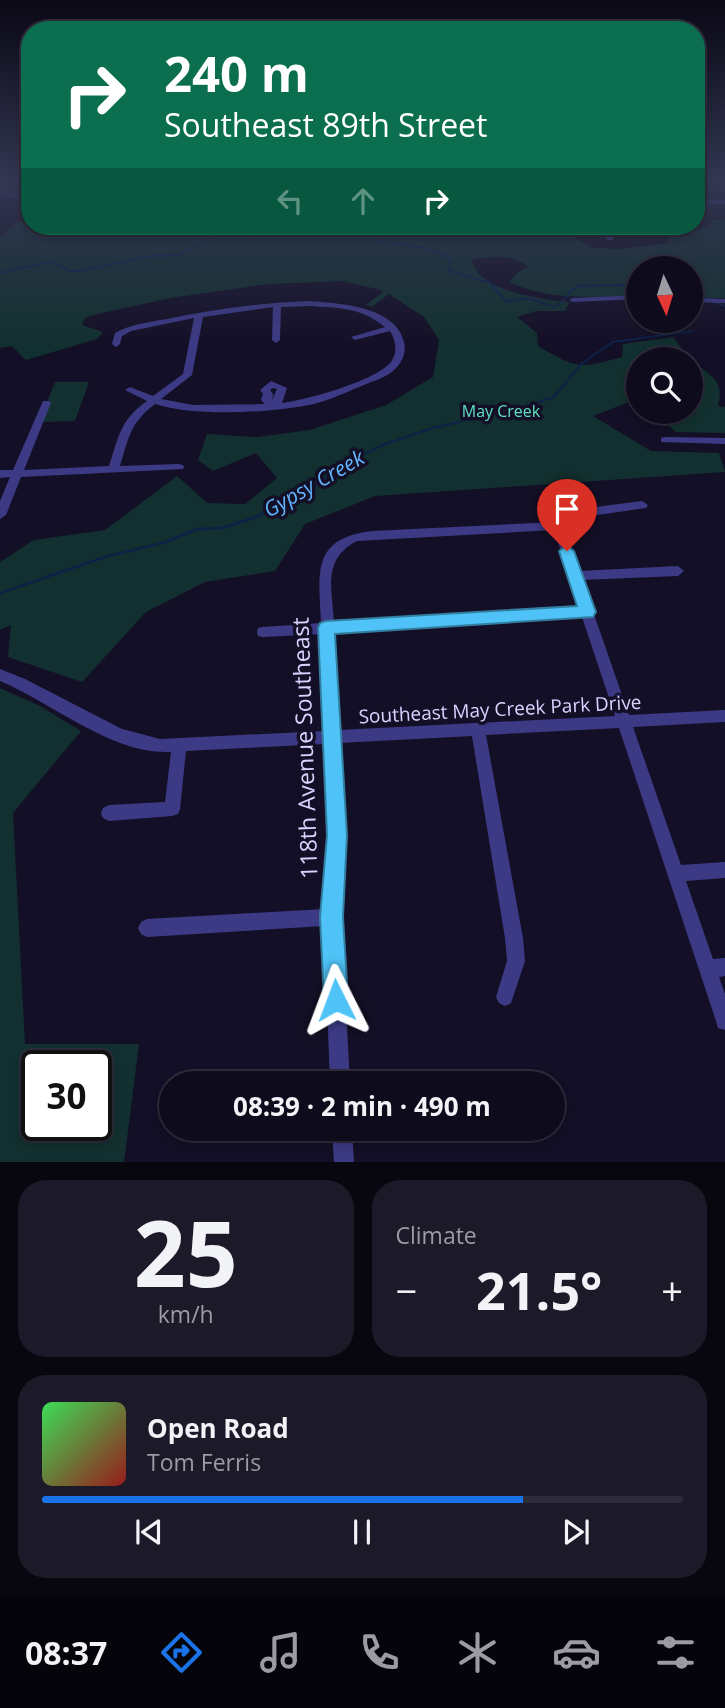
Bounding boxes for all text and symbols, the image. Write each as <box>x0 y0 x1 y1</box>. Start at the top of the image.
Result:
text: 240 m <box>164 40 309 106</box>
icon: right <box>49 49 140 140</box>
text: Southeast 89th Street <box>164 103 487 146</box>
icon: left <box>271 182 309 220</box>
icon: ahead <box>344 182 382 220</box>
icon: right <box>417 182 455 220</box>
north arrow <box>626 256 704 332</box>
map controls <box>626 256 703 424</box>
button: search <box>626 347 703 424</box>
park label: May Creek <box>462 400 541 422</box>
water label: Gypsy Creek <box>258 443 370 523</box>
pin <box>537 479 597 551</box>
icon: arrive <box>548 490 586 528</box>
street label: 118th Avenue Southeast <box>283 617 325 879</box>
street label: Southeast May Creek Park Drive <box>358 689 642 729</box>
position arrow <box>299 963 373 1037</box>
speed limit sign: 30 <box>21 1050 112 1141</box>
text: 08:39 · 2 min · 490 m <box>233 1088 491 1124</box>
text: 25 <box>134 1190 238 1314</box>
text: Climate <box>396 1219 477 1251</box>
text: 21.5° <box>476 1254 602 1325</box>
text: − <box>396 1264 417 1316</box>
text: + <box>661 1264 683 1316</box>
text: km/h <box>158 1298 214 1330</box>
text: Open Road <box>147 1410 289 1446</box>
text: Tom Ferris <box>147 1446 261 1478</box>
icon: previous <box>130 1513 168 1551</box>
icon: pause <box>343 1513 381 1551</box>
icon: next <box>557 1513 595 1551</box>
icon: directions <box>157 1628 206 1677</box>
icon: music <box>256 1628 305 1677</box>
icon: phone <box>355 1628 404 1677</box>
icon: climate <box>453 1628 502 1677</box>
icon: car <box>552 1628 601 1677</box>
icon: filters <box>651 1628 700 1677</box>
text: 08:37 <box>25 1631 107 1674</box>

